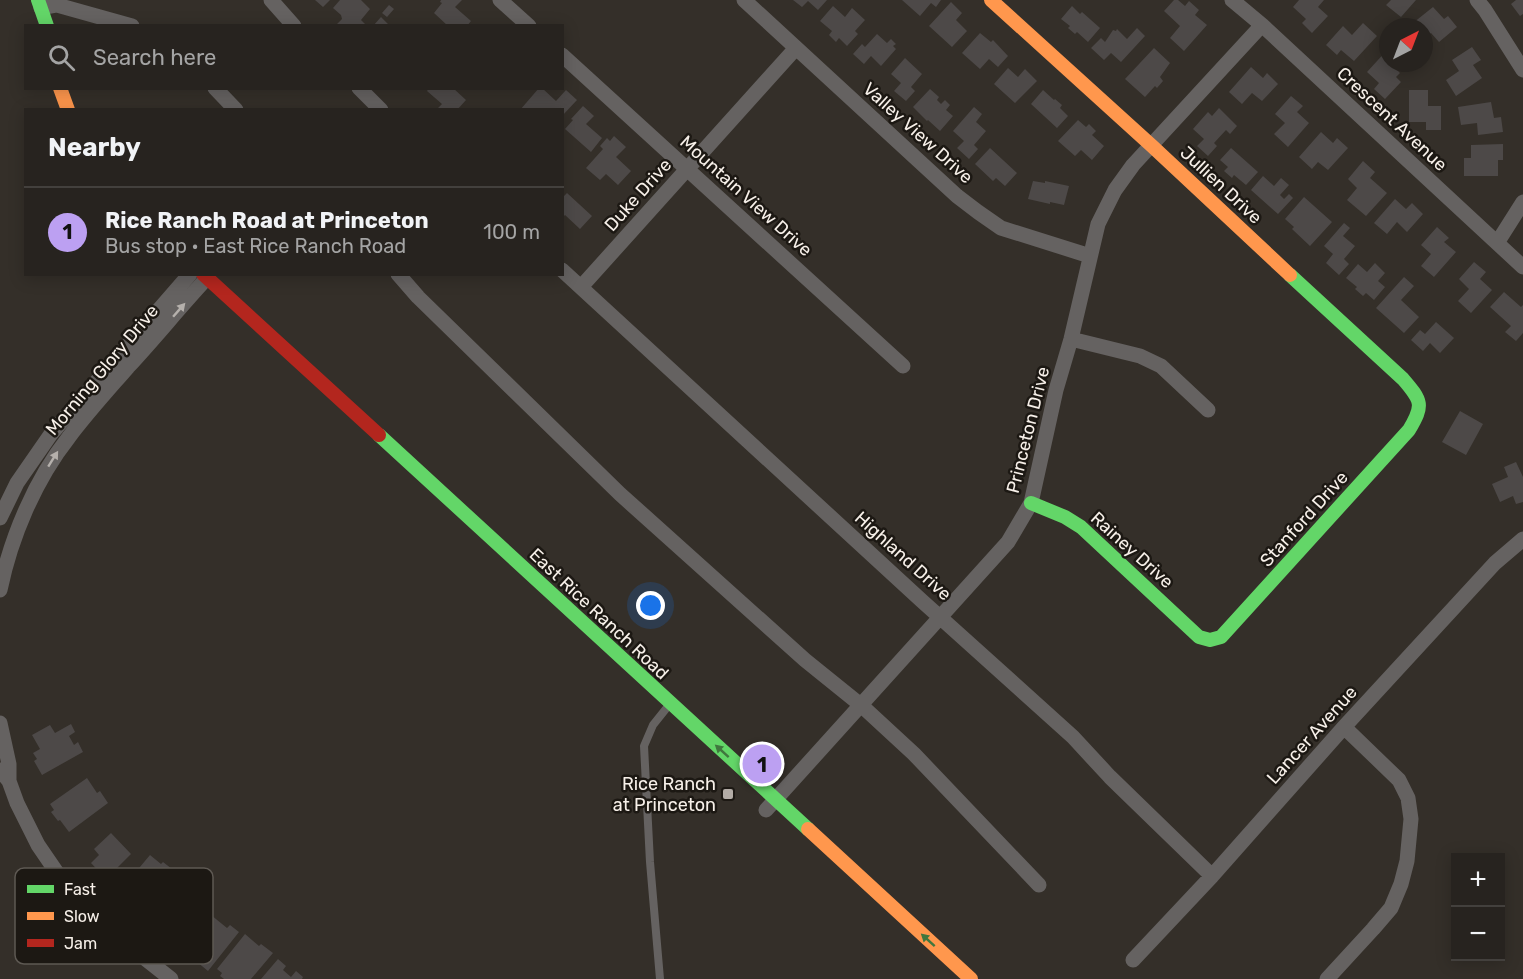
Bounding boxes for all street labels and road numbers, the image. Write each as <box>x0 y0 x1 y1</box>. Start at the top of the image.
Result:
street label: Crescent Avenue <box>1332 62 1452 176</box>
street label: Valley View Drive <box>859 78 977 188</box>
street label: Mountain View Drive <box>675 131 817 261</box>
street label: Jullien Drive <box>1175 141 1267 229</box>
street label: Duke Drive <box>600 154 676 236</box>
street label: Morning Glory Drive <box>41 300 163 440</box>
street label: Princeton Drive <box>1002 364 1054 496</box>
street label: Stanford Drive <box>1255 467 1353 571</box>
street label: Highland Drive <box>850 507 956 605</box>
street label: Rainey Drive <box>1086 507 1178 593</box>
street label: East Rice Ranch Road <box>525 544 673 684</box>
street label: Lancer Avenue <box>1262 681 1362 789</box>

